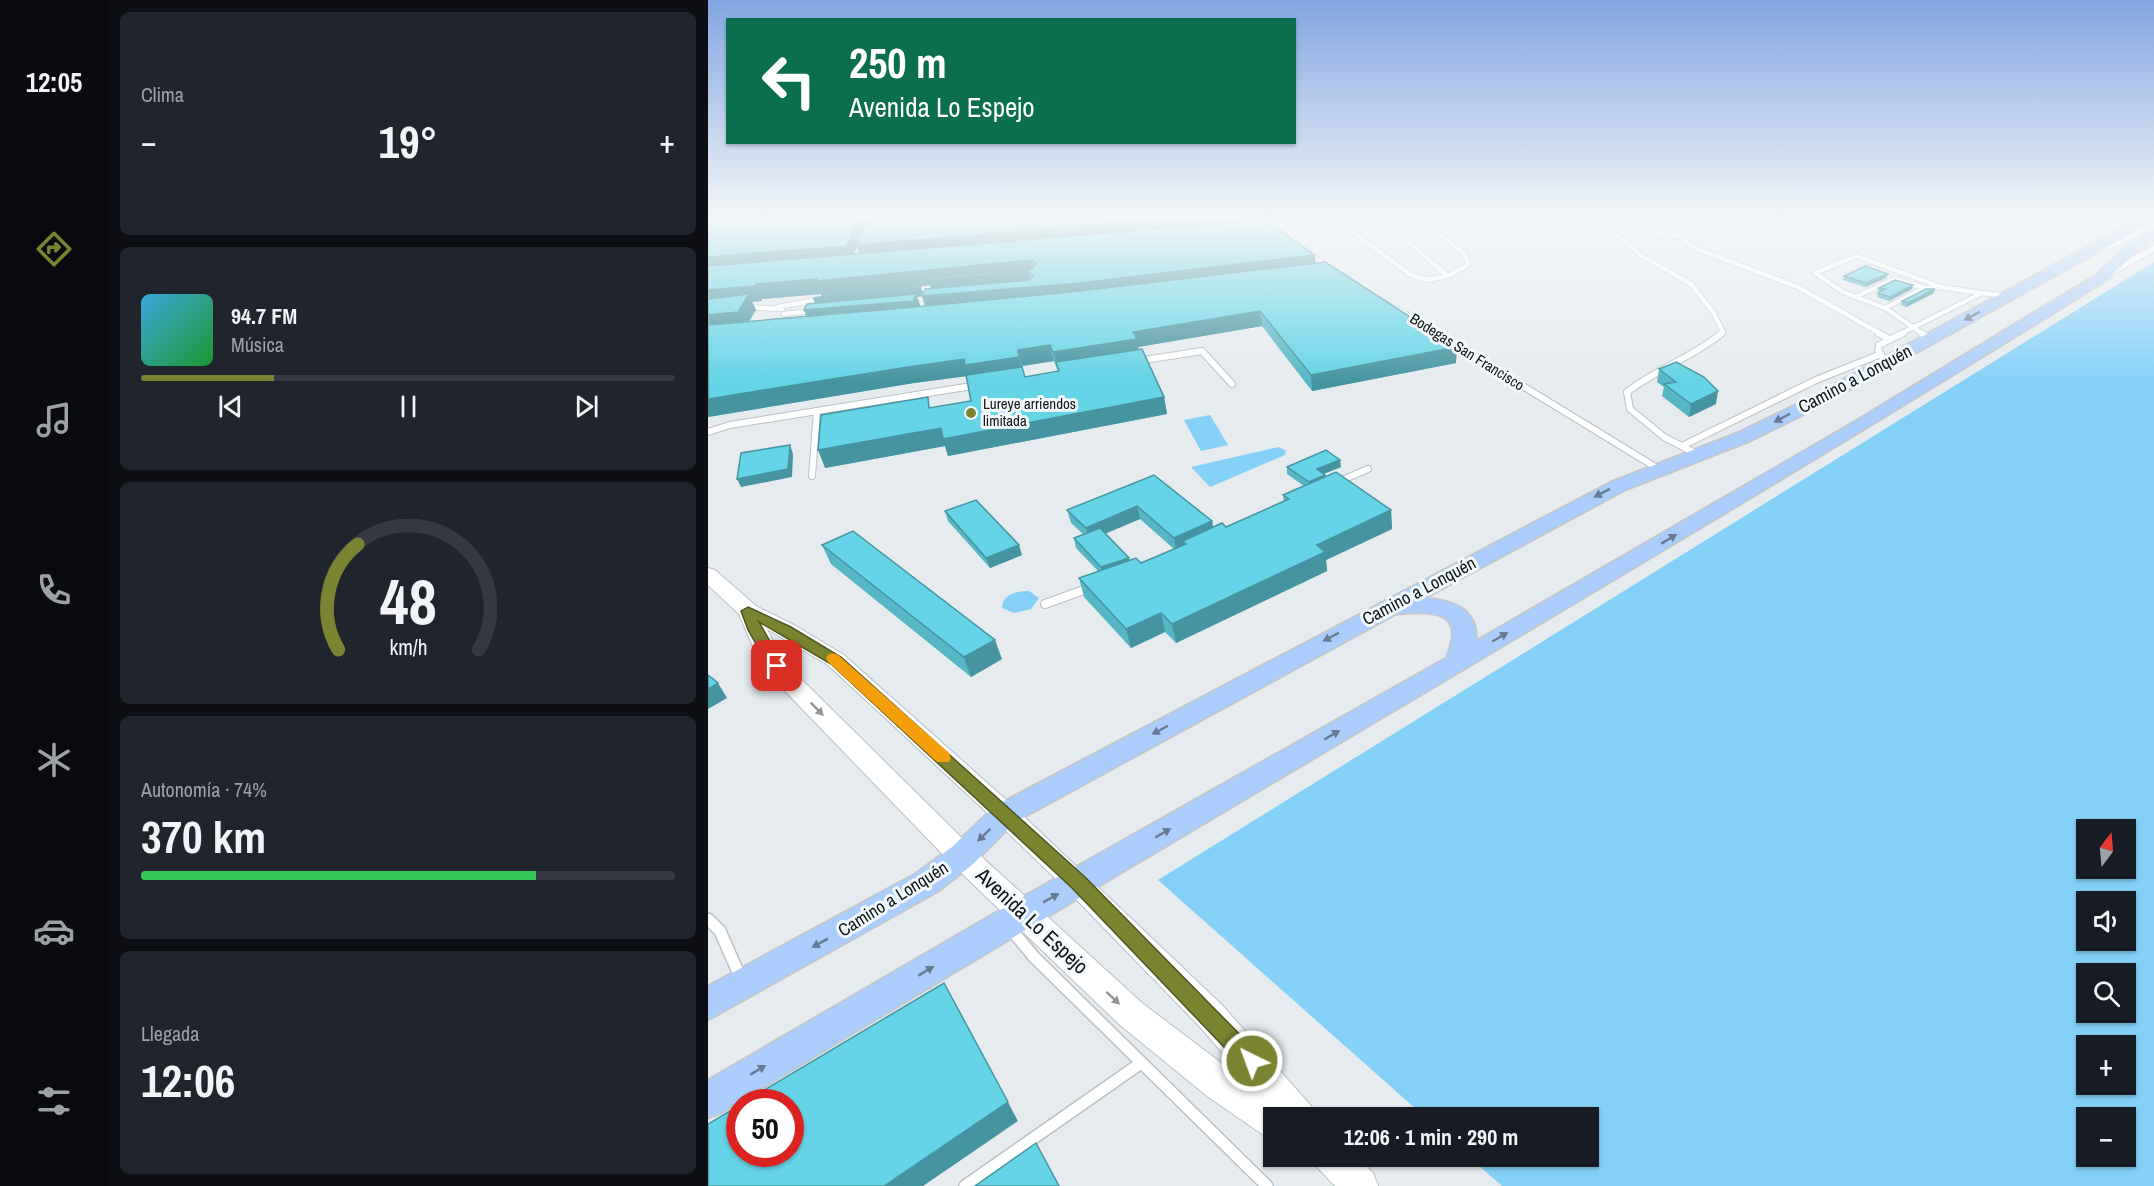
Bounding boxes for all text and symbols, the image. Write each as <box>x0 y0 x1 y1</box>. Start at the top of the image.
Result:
text: 250 m <box>849 35 947 91</box>
icon: left <box>750 42 828 120</box>
text: 12:05 <box>26 64 82 100</box>
text: Clima <box>141 81 184 108</box>
text: Avenida Lo Espejo <box>849 89 1035 125</box>
text: 19° <box>378 111 438 172</box>
text: − <box>141 119 157 163</box>
text: + <box>659 119 675 163</box>
icon: directions <box>33 228 75 270</box>
text: 94.7 FM <box>231 301 297 331</box>
street label: Bodegas San Francisco <box>1406 308 1529 395</box>
one-way arrow <box>1964 311 1981 321</box>
text: Música <box>231 331 284 358</box>
street label: Camino a Lonquén <box>1793 338 1916 419</box>
icon: previous <box>214 390 247 423</box>
icon: pause <box>392 390 425 423</box>
icon: next <box>570 390 603 423</box>
place label: Lureye arriendos limitada <box>983 393 1076 431</box>
icon: music <box>33 399 75 441</box>
marker: Lureye arriendos limitada <box>964 406 978 420</box>
one-way arrow <box>1773 413 1790 423</box>
one-way arrow <box>1594 489 1611 498</box>
one-way arrow <box>1661 534 1678 544</box>
street label: Camino a Lonquén <box>1357 550 1480 631</box>
text: 48 <box>380 559 436 643</box>
icon: phone <box>33 569 75 611</box>
one-way arrow <box>1323 632 1340 642</box>
one-way arrow <box>1492 632 1509 642</box>
text: km/h <box>389 633 427 662</box>
pin <box>751 640 802 691</box>
icon: arrive <box>760 649 793 682</box>
one-way arrow <box>810 702 824 716</box>
one-way arrow <box>1151 725 1168 735</box>
one-way arrow <box>1324 730 1341 740</box>
icon: climate <box>33 739 75 781</box>
text: Autonomía · 74% <box>141 776 267 803</box>
text: 370 km <box>141 806 266 867</box>
north arrow <box>2076 819 2136 879</box>
map controls <box>2076 819 2136 1167</box>
one-way arrow <box>977 827 991 841</box>
one-way arrow <box>1155 828 1172 838</box>
street label: Camino a Lonquén <box>833 855 953 942</box>
street label: Avenida Lo Espejo <box>969 860 1095 980</box>
button: sound <box>2076 891 2136 951</box>
one-way arrow <box>1042 893 1059 903</box>
icon: car <box>33 910 75 952</box>
one-way arrow <box>812 938 829 948</box>
button: search <box>2076 963 2136 1023</box>
one-way arrow <box>918 965 934 976</box>
one-way arrow <box>1105 991 1120 1004</box>
text: Llegada <box>141 1020 199 1047</box>
position arrow <box>1220 1029 1284 1093</box>
button: + <box>2076 1035 2136 1095</box>
text: 12:06 <box>141 1050 235 1111</box>
one-way arrow <box>750 1065 767 1075</box>
icon: filters <box>33 1080 75 1122</box>
speed limit sign: 50 <box>726 1089 804 1167</box>
button: − <box>2076 1107 2136 1167</box>
text: 12:06 · 1 min · 290 m <box>1344 1122 1518 1152</box>

